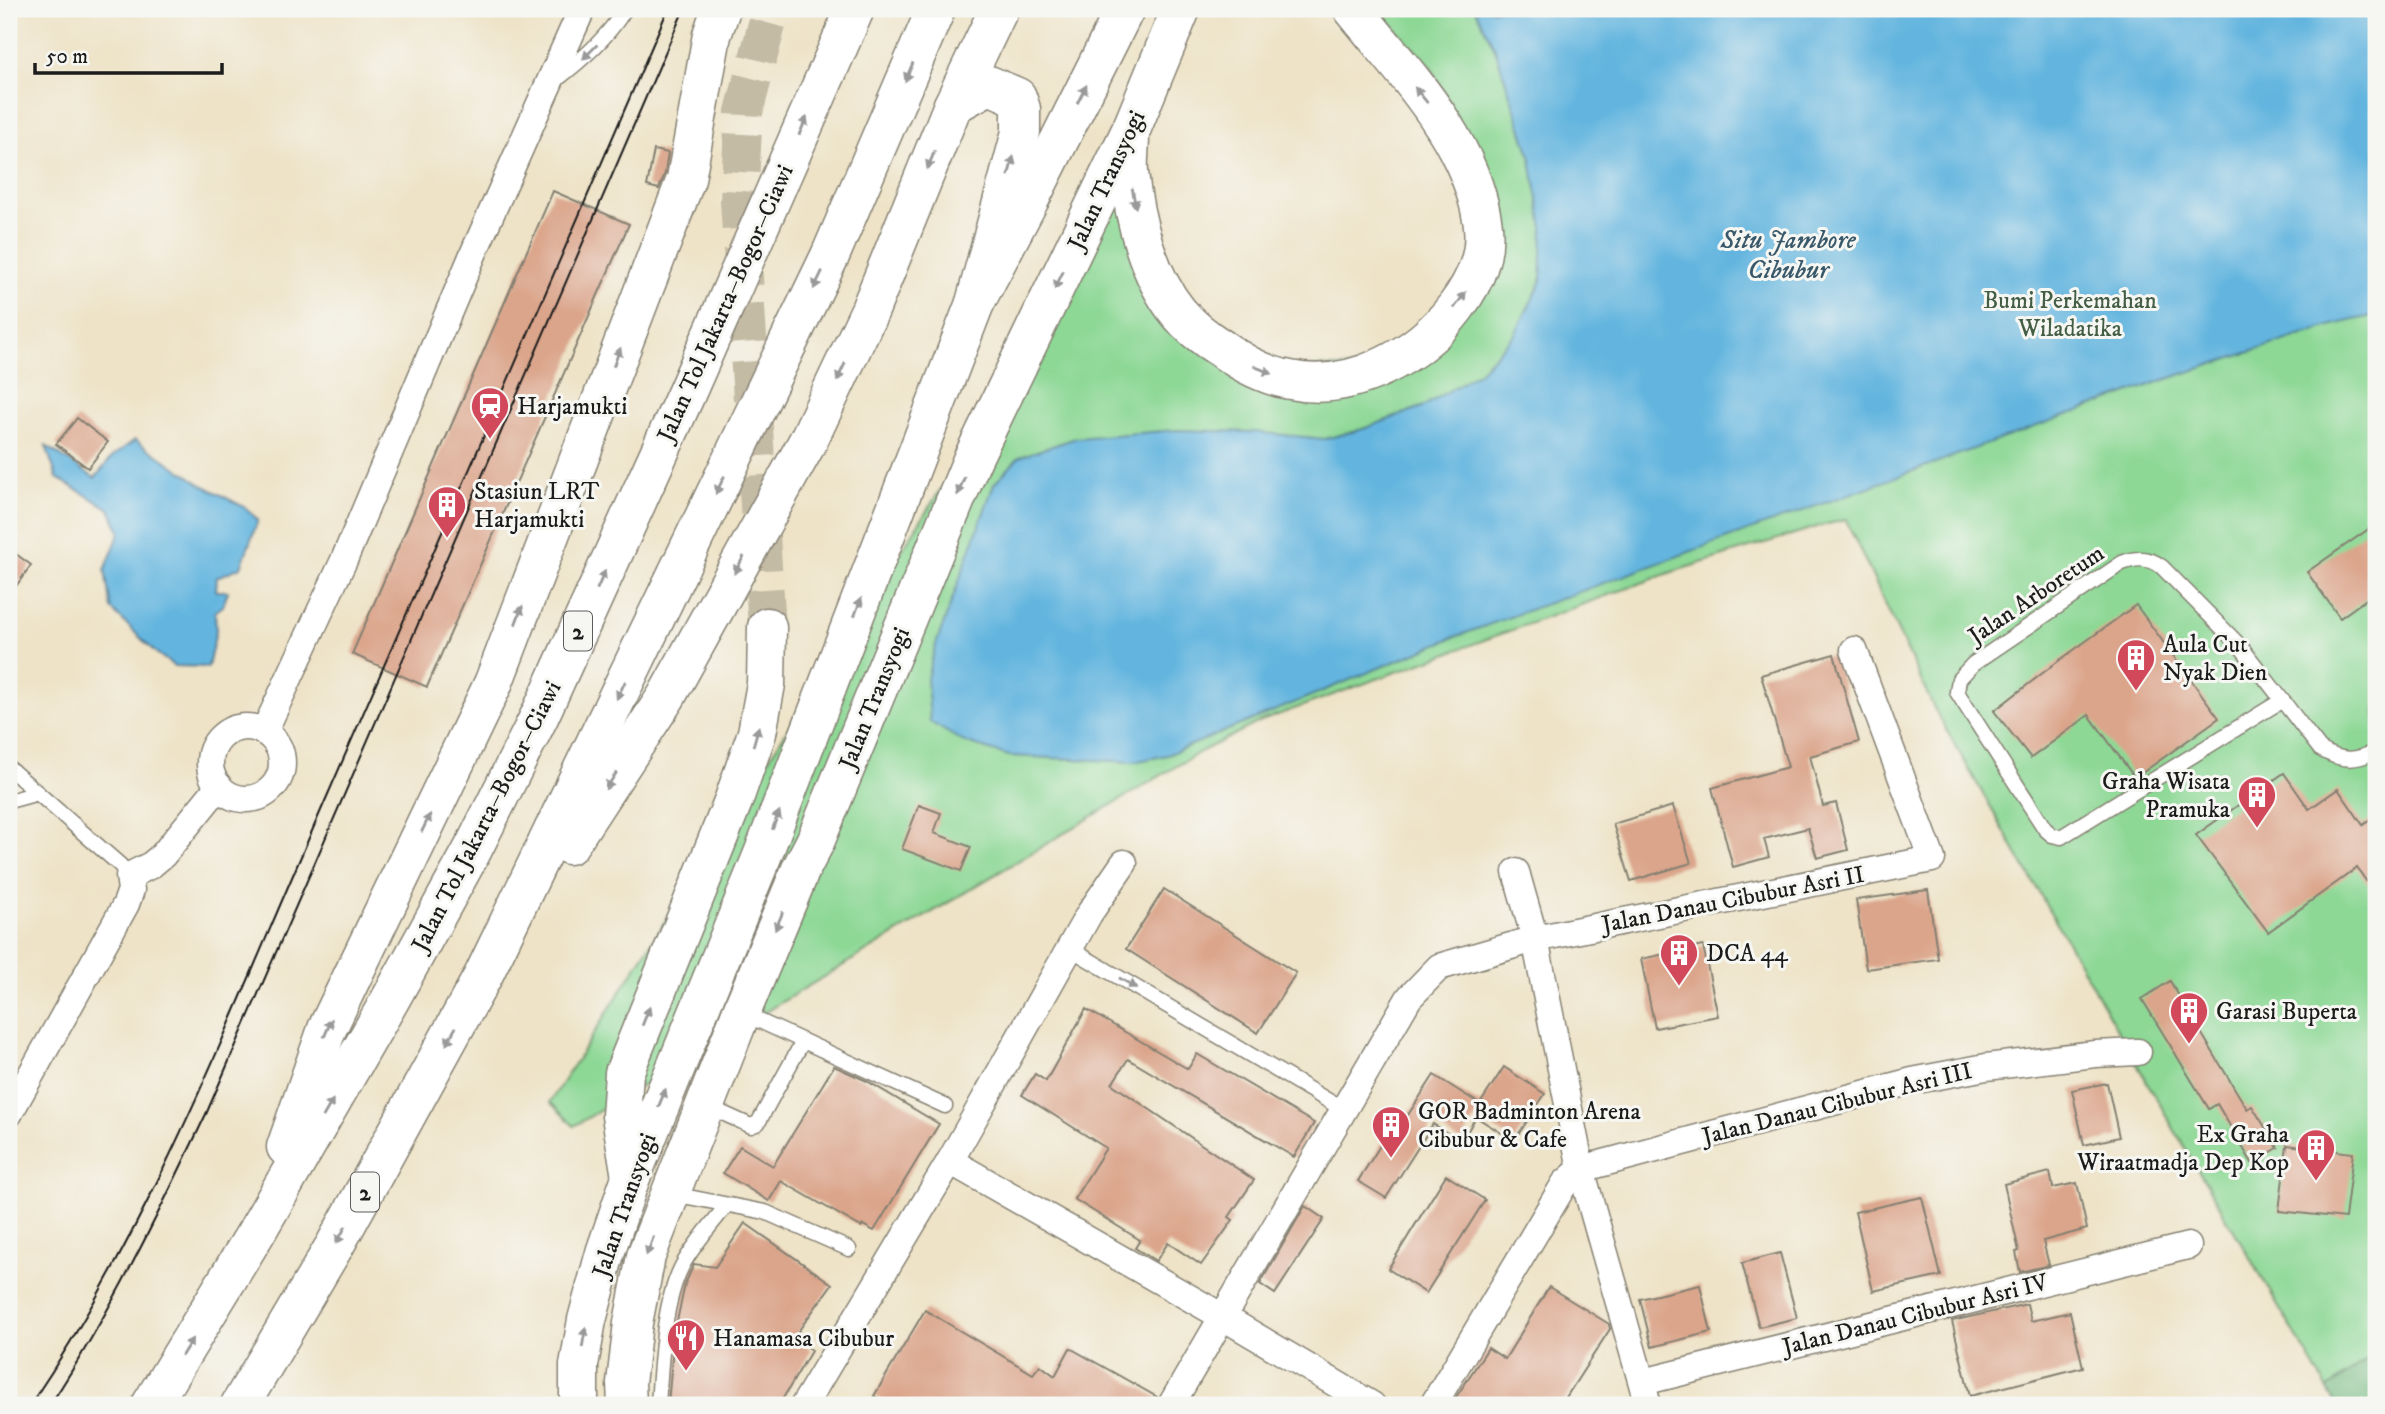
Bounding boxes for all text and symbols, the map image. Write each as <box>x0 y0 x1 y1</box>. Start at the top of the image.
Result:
scale bar <box>35 32 222 76</box>
one-way arrow <box>582 43 599 60</box>
text: 50 m <box>46 44 88 70</box>
one-way arrow <box>903 61 914 82</box>
one-way arrow <box>1077 84 1088 104</box>
one-way arrow <box>1414 86 1429 104</box>
street label: Jalan Transyogi <box>1061 106 1152 257</box>
one-way arrow <box>797 116 809 136</box>
one-way arrow <box>925 150 936 171</box>
one-way arrow <box>1007 155 1017 176</box>
street label: Jalan Tol Jakarta–Bogor–Ciawi <box>650 160 801 448</box>
one-way arrow <box>1128 187 1139 209</box>
water label: Situ Jambore Cibubur <box>1719 224 1857 287</box>
one-way arrow <box>813 270 824 290</box>
one-way arrow <box>1053 270 1064 290</box>
park label: Bumi Perkemahan Wiladatika <box>1983 286 2157 344</box>
one-way arrow <box>1453 292 1468 310</box>
one-way arrow <box>612 346 623 367</box>
one-way arrow <box>835 362 847 382</box>
one-way arrow <box>1252 365 1273 376</box>
station icon: Harjamukti <box>469 385 511 440</box>
place label: Harjamukti <box>517 392 627 422</box>
one-way arrow <box>714 475 725 495</box>
one-way arrow <box>956 475 967 496</box>
place label: Stasiun LRT Harjamukti <box>474 477 599 535</box>
building icon: Stasiun LRT Harjamukti <box>426 484 468 539</box>
street label: Jalan Arboretum <box>1961 538 2110 652</box>
one-way arrow <box>733 555 745 574</box>
one-way arrow <box>595 570 607 590</box>
one-way arrow <box>852 597 863 618</box>
one-way arrow <box>514 605 525 626</box>
road number: 2 <box>564 611 592 650</box>
street label: Jalan Transyogi <box>832 623 917 776</box>
place label: Aula Cut Nyak Dien <box>2163 630 2268 688</box>
building icon: Aula Cut Nyak Dien <box>2115 637 2157 692</box>
street label: Jalan Tol Jakarta–Bogor–Ciawi <box>404 676 568 959</box>
one-way arrow <box>615 680 627 700</box>
one-way arrow <box>751 725 761 746</box>
place label: Graha Wisata Pramuka <box>2102 767 2231 825</box>
one-way arrow <box>604 772 618 790</box>
building icon: Graha Wisata Pramuka <box>2236 774 2278 829</box>
one-way arrow <box>771 809 782 830</box>
one-way arrow <box>420 813 432 833</box>
street label: Jalan Danau Cibubur Asri II <box>1597 860 1867 941</box>
one-way arrow <box>774 911 785 932</box>
building icon: DCA 44 <box>1658 932 1700 987</box>
place label: DCA 44 <box>1706 939 1789 969</box>
one-way arrow <box>1119 977 1138 989</box>
building icon: Garasi Buperta <box>2168 990 2210 1045</box>
place label: Garasi Buperta <box>2216 997 2358 1027</box>
one-way arrow <box>641 1006 652 1027</box>
one-way arrow <box>322 1017 333 1038</box>
one-way arrow <box>445 1026 456 1046</box>
street label: Jalan Danau Cibubur Asri III <box>1697 1056 1975 1153</box>
one-way arrow <box>657 1088 668 1109</box>
place label: GOR Badminton Arena Cibubur & Cafe <box>1418 1097 1641 1155</box>
one-way arrow <box>322 1099 334 1118</box>
building icon: GOR Badminton Arena Cibubur & Cafe <box>1370 1104 1412 1159</box>
place label: Ex Graha Wiraatmadja Dep Kop <box>2076 1120 2290 1178</box>
building icon: Ex Graha Wiraatmadja Dep Kop <box>2295 1127 2337 1182</box>
street label: Jalan Transyogi <box>586 1129 664 1283</box>
road number: 2 <box>351 1172 379 1212</box>
one-way arrow <box>335 1226 347 1245</box>
one-way arrow <box>644 1236 655 1257</box>
street label: Jalan Danau Cibubur Asri IV <box>1778 1267 2052 1363</box>
restaurant icon: Hanamasa Cibubur <box>665 1317 707 1372</box>
place label: Hanamasa Cibubur <box>713 1324 894 1354</box>
one-way arrow <box>579 1326 590 1348</box>
one-way arrow <box>180 1338 193 1357</box>

